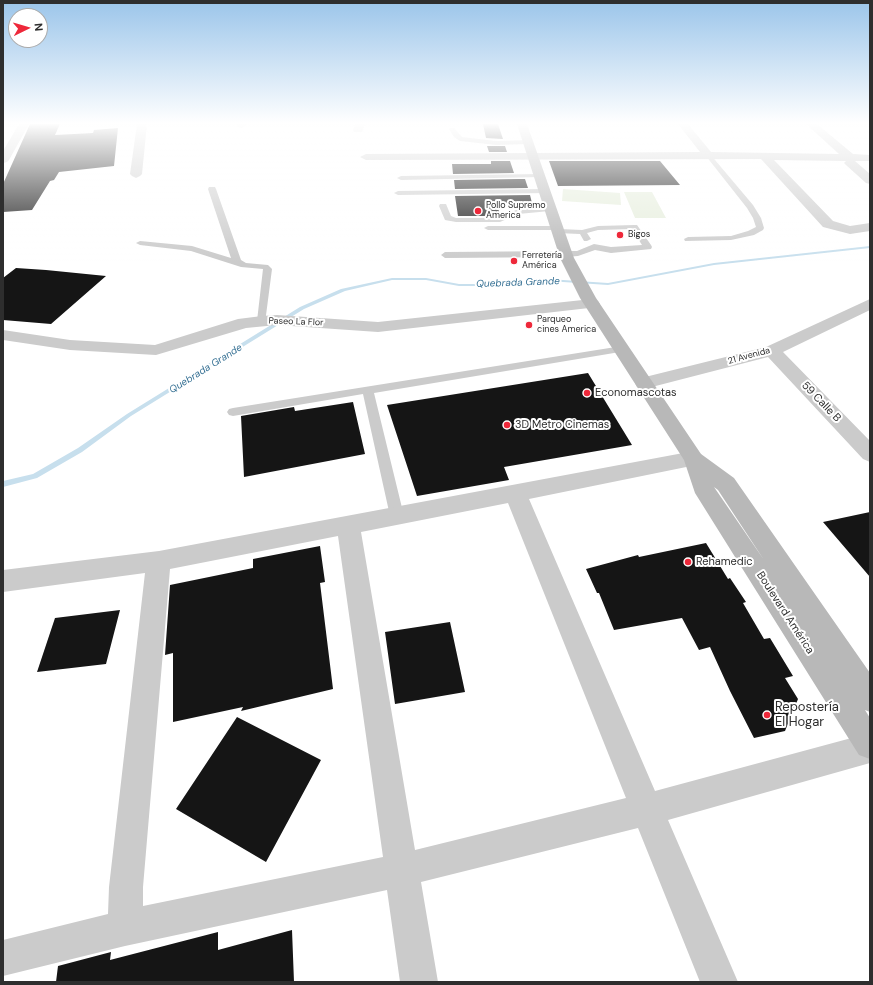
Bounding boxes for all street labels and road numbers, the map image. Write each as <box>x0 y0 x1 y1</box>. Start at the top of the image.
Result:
street label: Paseo La Flor <box>268 316 324 328</box>
street label: 21 Avenida <box>727 345 771 367</box>
street label: 59 Calle B <box>799 379 843 425</box>
street label: Boulevard América <box>753 569 817 657</box>

